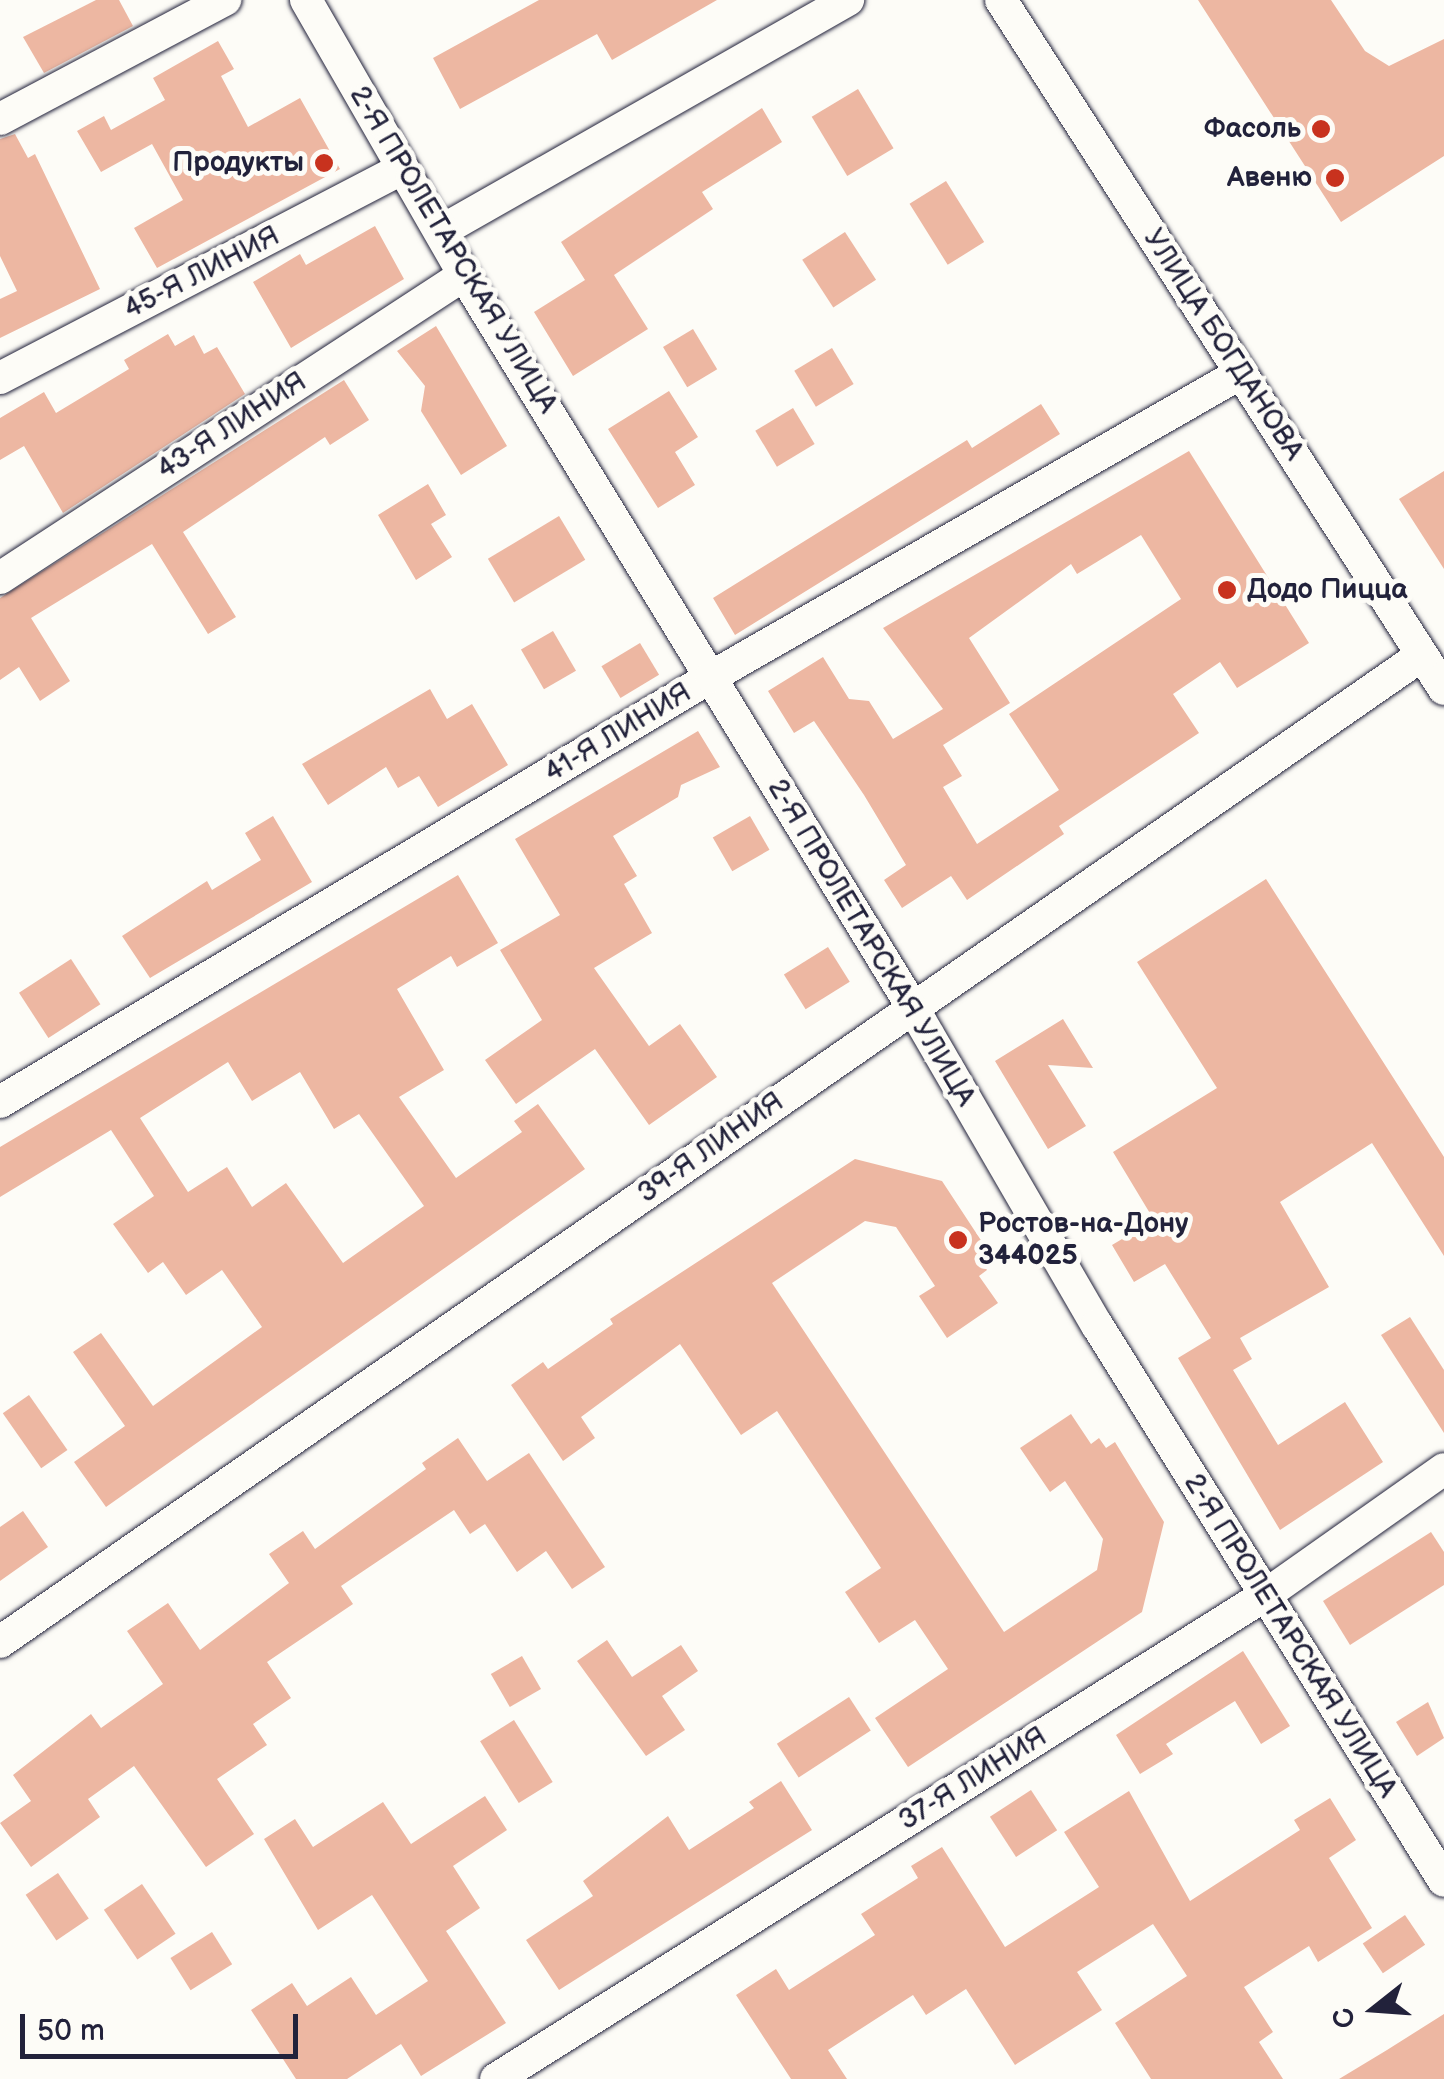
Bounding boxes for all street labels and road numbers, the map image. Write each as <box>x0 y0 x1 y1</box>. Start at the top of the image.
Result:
street label: 2-Я ПРОЛЕТАРСКАЯ УЛИЦА <box>342 80 564 420</box>
street label: 45-Я ЛИНИЯ <box>119 219 285 327</box>
street label: УЛИЦА БОГДАНОВА <box>1136 223 1310 467</box>
street label: 43-Я ЛИНИЯ <box>151 365 313 487</box>
street label: 41-Я ЛИНИЯ <box>539 676 697 790</box>
street label: 2-Я ПРОЛЕТАРСКАЯ УЛИЦА <box>760 773 982 1113</box>
street label: 39-Я ЛИНИЯ <box>632 1085 790 1211</box>
street label: 2-Я ПРОЛЕТАРСКАЯ УЛИЦА <box>1176 1468 1404 1804</box>
street label: 37-Я ЛИНИЯ <box>893 1720 1053 1838</box>

